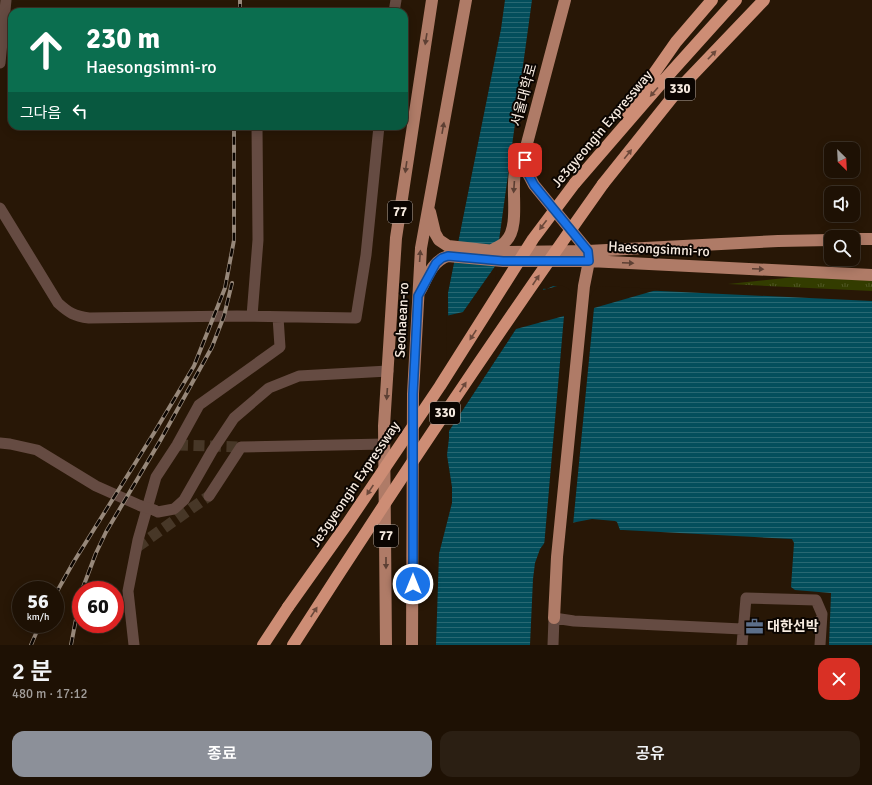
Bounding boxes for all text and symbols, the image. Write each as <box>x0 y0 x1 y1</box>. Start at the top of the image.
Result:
text: 230 m <box>86 22 160 56</box>
icon: ahead <box>20 24 72 76</box>
one-way arrow <box>422 32 428 45</box>
one-way arrow <box>707 50 717 60</box>
text: Haesongsimni-ro <box>86 56 217 78</box>
street label: 서울대학로 <box>507 62 541 128</box>
street label: Je3gyeongin Expressway <box>548 67 656 191</box>
road number: 330 <box>665 78 695 100</box>
one-way arrow <box>649 86 658 97</box>
icon: left <box>69 100 91 122</box>
text: 그다음 <box>20 104 61 122</box>
one-way arrow <box>440 122 446 134</box>
north arrow <box>824 142 860 178</box>
map controls <box>824 142 860 266</box>
pin <box>508 143 542 177</box>
one-way arrow <box>623 148 632 159</box>
icon: arrive <box>514 149 536 171</box>
one-way arrow <box>403 161 409 173</box>
one-way arrow <box>511 181 518 194</box>
button: sound <box>824 186 860 222</box>
road number: 77 <box>388 201 412 223</box>
one-way arrow <box>538 220 547 231</box>
button: search <box>824 230 860 266</box>
street label: Haesongsimni-ro <box>608 238 710 260</box>
one-way arrow <box>417 250 424 262</box>
one-way arrow <box>622 260 635 266</box>
one-way arrow <box>752 266 765 272</box>
one-way arrow <box>532 274 540 285</box>
street label: Seohaean-ro <box>392 282 412 358</box>
one-way arrow <box>469 329 476 341</box>
one-way arrow <box>459 382 467 392</box>
one-way arrow <box>383 388 390 400</box>
road number: 330 <box>430 402 460 424</box>
street label: Je3gyeongin Expressway <box>307 418 404 550</box>
one-way arrow <box>366 485 374 495</box>
road number: 77 <box>374 525 398 547</box>
one-way arrow <box>383 557 389 570</box>
position arrow <box>392 563 434 605</box>
speed limit sign: 60 <box>72 581 124 633</box>
text: 56 <box>27 589 49 614</box>
one-way arrow <box>310 607 318 617</box>
text: km/h <box>27 611 49 623</box>
office icon: 대한선박 <box>744 616 764 636</box>
place label: 대한선박 <box>767 618 819 635</box>
text: 2 분 <box>12 656 52 686</box>
button: close <box>818 658 860 700</box>
text: 480 m · 17:12 <box>12 686 88 702</box>
button: 종료 <box>12 731 432 777</box>
button: 공유 <box>440 731 860 777</box>

